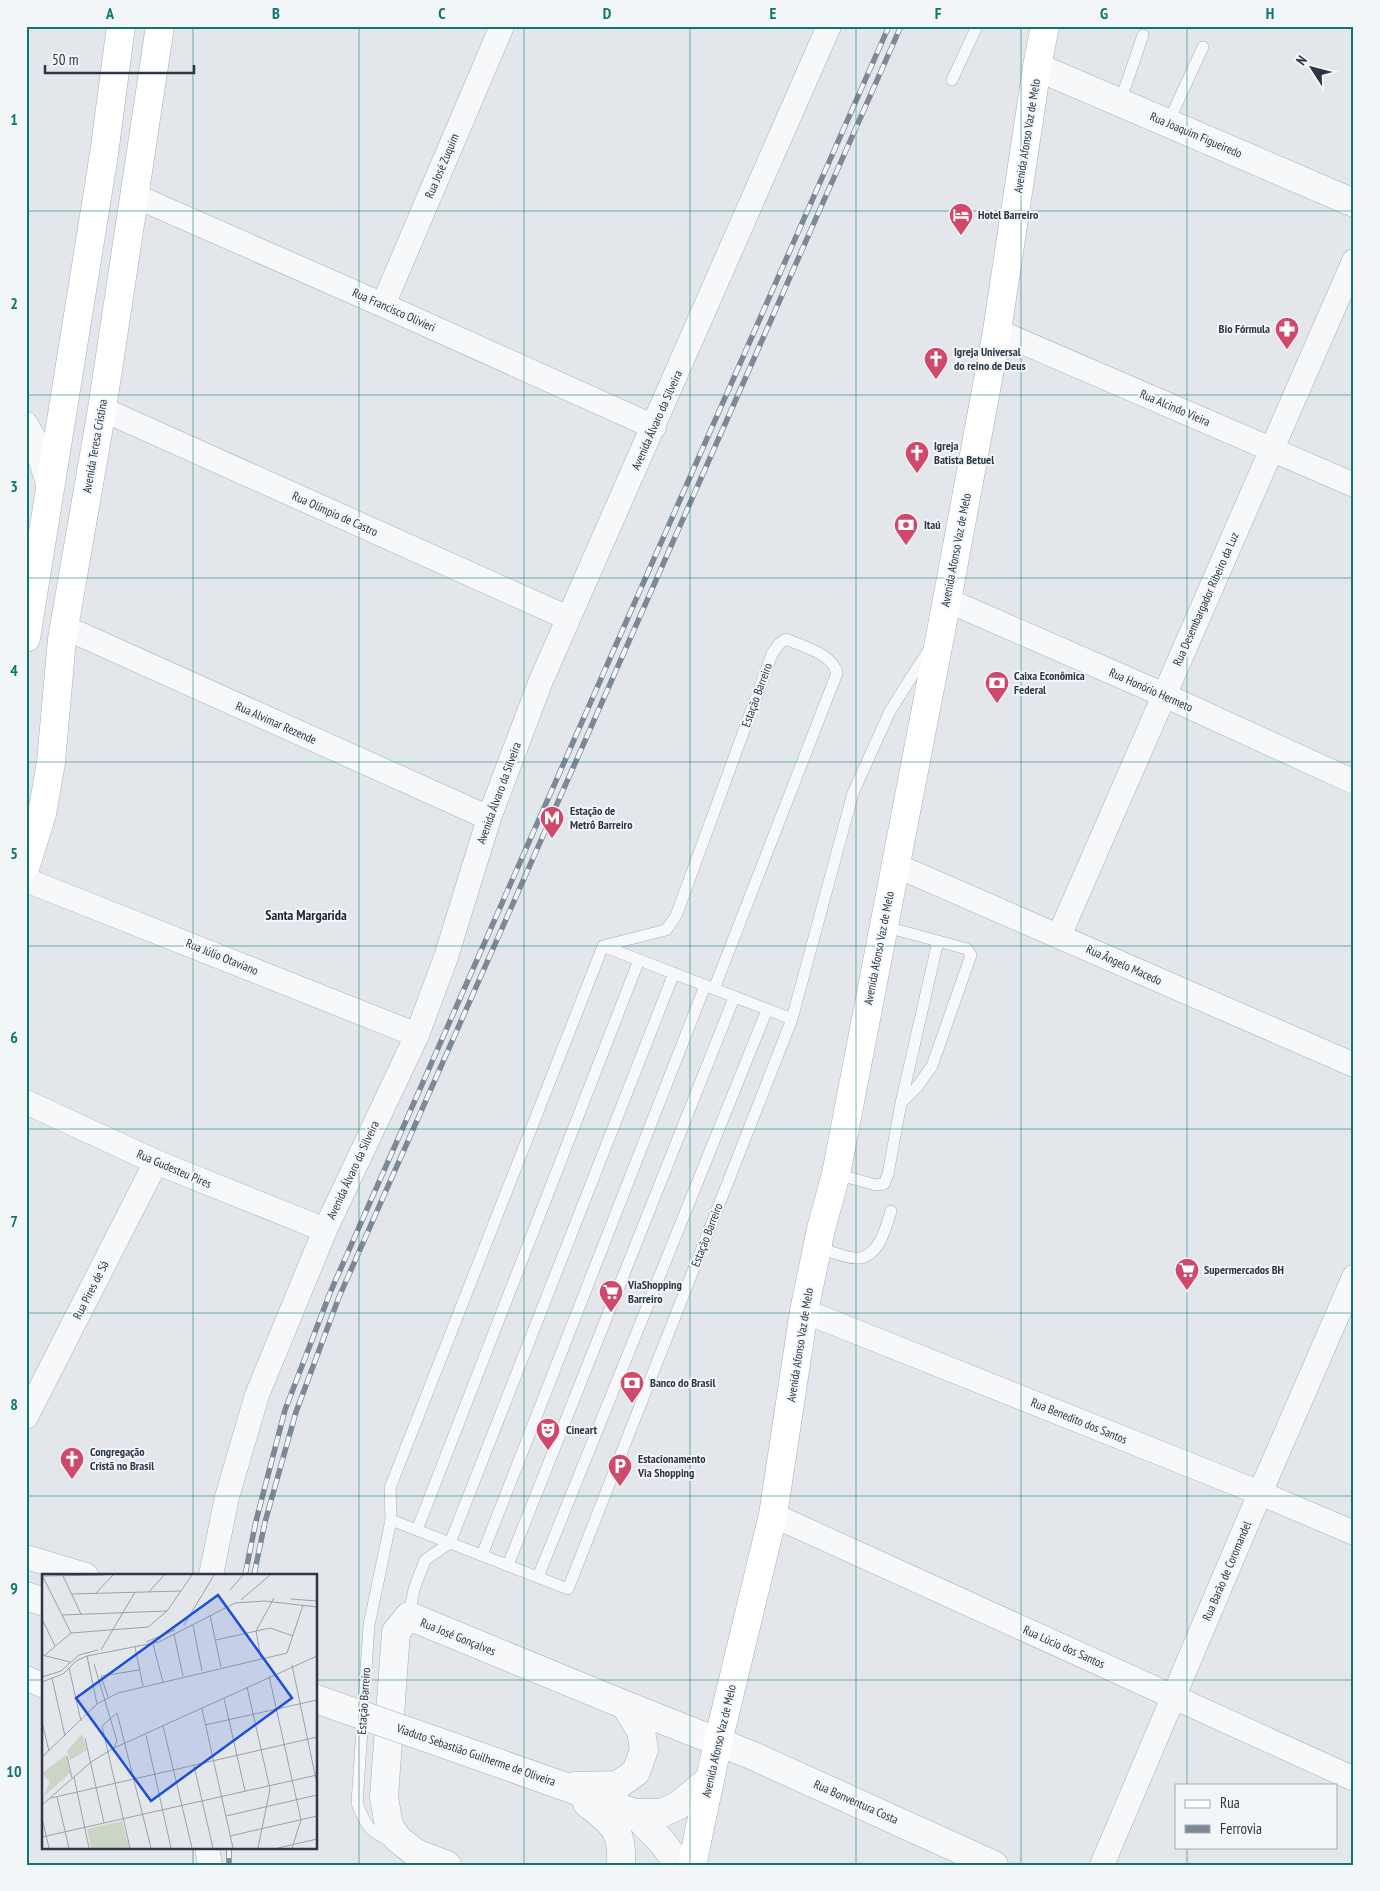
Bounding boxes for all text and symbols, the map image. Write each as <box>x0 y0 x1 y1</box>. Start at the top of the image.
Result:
text: A <box>105 3 115 23</box>
text: B <box>272 3 280 23</box>
text: C <box>438 3 446 23</box>
text: D <box>603 3 612 23</box>
text: E <box>770 3 777 23</box>
text: F <box>935 3 942 23</box>
text: G <box>1100 3 1108 23</box>
text: H <box>1266 3 1274 23</box>
scale bar <box>45 42 194 74</box>
north arrow <box>1288 42 1338 92</box>
text: 50 m <box>52 50 78 69</box>
text: N <box>1292 52 1311 69</box>
street label: Avenida Afonso Vaz de Melo <box>1010 78 1043 194</box>
street label: Rua Joaquim Figueiredo <box>1148 108 1245 161</box>
text: 1 <box>10 109 18 129</box>
street label: Rua José Zuquim <box>421 131 462 200</box>
hotel icon: Hotel Barreiro <box>948 202 974 236</box>
place label: Hotel Barreiro <box>978 207 1039 222</box>
street label: Rua Francisco Olivieri <box>350 284 438 335</box>
text: 2 <box>10 293 18 313</box>
pharmacy icon: Bio Fórmula <box>1274 316 1300 350</box>
place label: Bio Fórmula <box>1219 321 1270 336</box>
place label: Igreja Universal do reino de Deus <box>954 344 1026 373</box>
church icon: Igreja Universal do reino de Deus <box>923 346 949 380</box>
street label: Avenida Álvaro da Silveira <box>628 368 685 472</box>
street label: Rua Alcindo Vieira <box>1138 386 1213 429</box>
street label: Avenida Teresa Cristina <box>79 398 110 494</box>
place label: Igreja Batista Betuel <box>934 438 994 467</box>
church icon: Igreja Batista Betuel <box>904 440 930 474</box>
text: 3 <box>10 476 18 496</box>
street label: Rua Olímpio de Castro <box>290 488 380 539</box>
street label: Avenida Afonso Vaz de Melo <box>937 492 974 608</box>
bank icon: Itaú <box>893 512 919 546</box>
place label: Itaú <box>924 517 941 532</box>
street label: Rua Desembargador Ribeiro da Luz <box>1169 530 1242 668</box>
text: 4 <box>10 660 18 680</box>
street label: Estação Barreiro <box>738 661 775 729</box>
street label: Rua Honório Hermeto <box>1107 664 1195 715</box>
place label: Caixa Econômica Federal <box>1014 668 1085 697</box>
bank icon: Caixa Econômica Federal <box>984 670 1010 704</box>
street label: Rua Alvimar Rezende <box>233 698 319 747</box>
street label: Avenida Álvaro da Silveira <box>473 740 524 846</box>
place label: Estação de Metrô Barreiro <box>570 803 633 832</box>
metro station icon: Estação de Metrô Barreiro <box>539 805 565 839</box>
text: 5 <box>10 843 18 863</box>
street label: Avenida Afonso Vaz de Melo <box>860 890 897 1006</box>
district label: Santa Margarida <box>265 906 347 924</box>
street label: Rua Júlio Otaviano <box>184 935 261 978</box>
street label: Rua Ângelo Macedo <box>1084 941 1164 988</box>
text: 6 <box>10 1027 18 1047</box>
street label: Avenida Álvaro da Silveira <box>323 1118 382 1222</box>
street label: Rua Gudesteu Pires <box>135 1146 214 1191</box>
street label: Estação Barreiro <box>687 1201 726 1269</box>
text: 7 <box>10 1211 18 1231</box>
supermarket icon: Supermercados BH <box>1174 1257 1200 1291</box>
street label: Rua Pires de Sá <box>69 1258 112 1322</box>
place label: Supermercados BH <box>1204 1262 1284 1277</box>
place label: ViaShopping Barreiro <box>627 1277 682 1306</box>
supermarket icon: ViaShopping Barreiro <box>598 1279 624 1313</box>
street label: Avenida Afonso Vaz de Melo <box>783 1287 816 1403</box>
bank icon: Banco do Brasil <box>619 1370 645 1404</box>
place label: Banco do Brasil <box>650 1375 715 1390</box>
text: 8 <box>10 1394 18 1414</box>
street label: Rua Benedito dos Santos <box>1029 1394 1130 1447</box>
theatre icon: Cineart <box>535 1417 561 1451</box>
place label: Cineart <box>566 1422 597 1437</box>
place label: Congregação Cristã no Brasil <box>90 1444 154 1473</box>
church icon: Congregação Cristã no Brasil <box>59 1446 85 1480</box>
place label: Estacionamento Via Shopping <box>637 1451 706 1480</box>
parking icon: Estacionamento Via Shopping <box>607 1453 633 1487</box>
street label: Rua Barão de Coromandel <box>1199 1518 1254 1623</box>
inset map <box>42 1574 318 1848</box>
text: 9 <box>10 1578 18 1598</box>
street label: Rua José Gonçalves <box>418 1615 498 1658</box>
street label: Rua Lúcio dos Santos <box>1021 1622 1107 1671</box>
street label: Estação Barreiro <box>354 1667 373 1735</box>
street label: Avenida Afonso Vaz de Melo <box>698 1683 739 1799</box>
street label: Viaduto Sebastião Guilherme de Oliveira <box>394 1720 558 1789</box>
text: 10 <box>6 1761 22 1781</box>
street label: Rua Bonventura Costa <box>812 1776 901 1827</box>
legend <box>1175 1784 1338 1848</box>
text: Rua <box>1220 1793 1240 1812</box>
text: Ferrovia <box>1220 1819 1262 1838</box>

